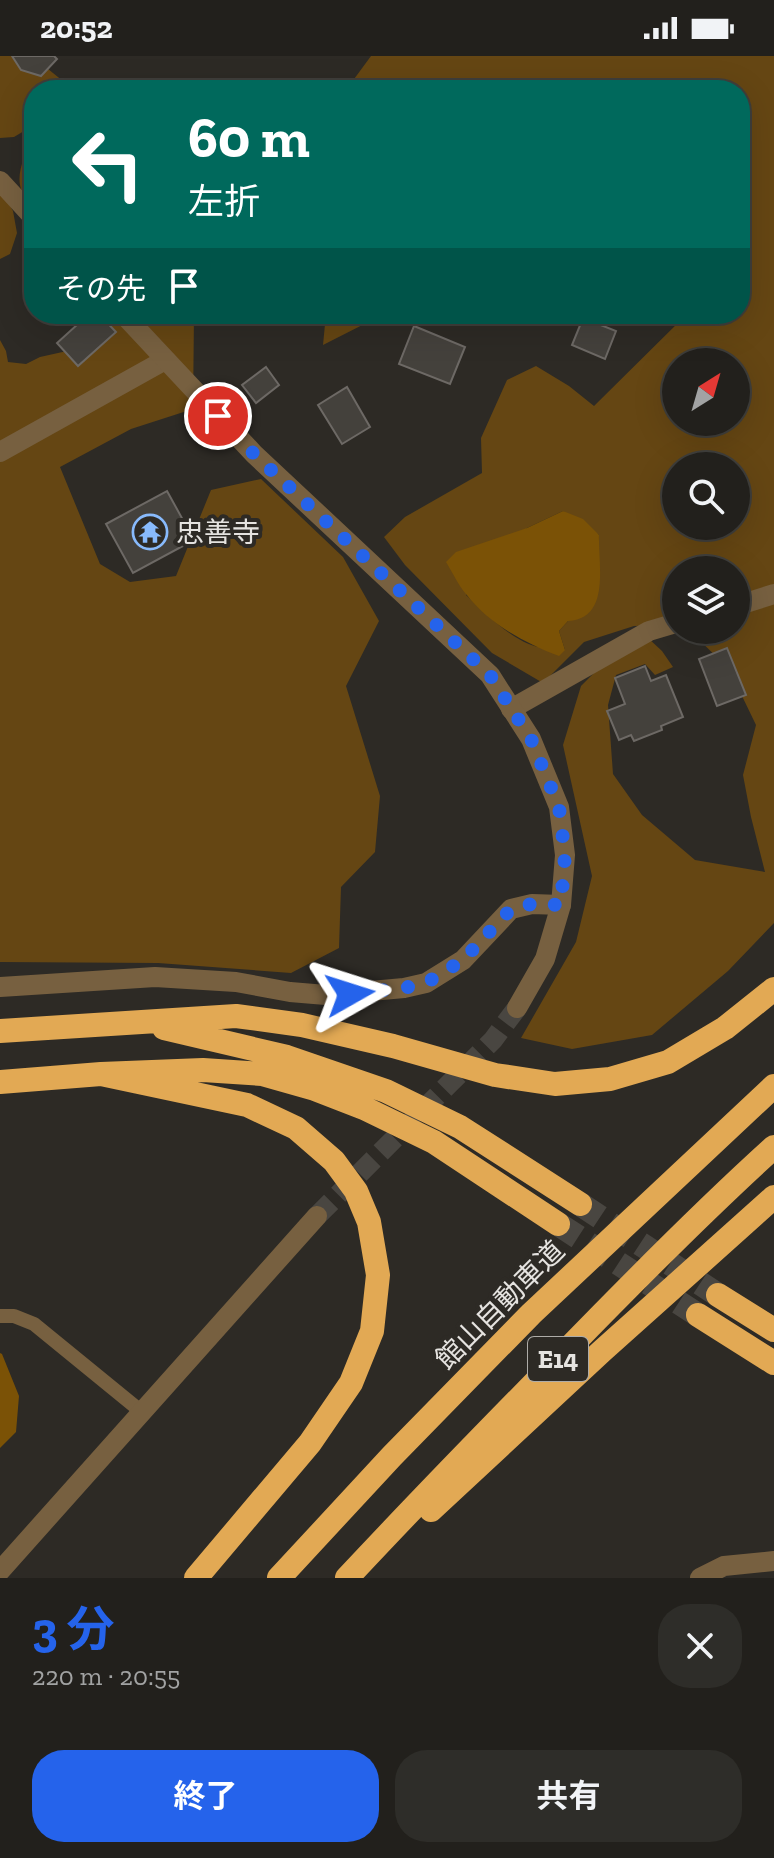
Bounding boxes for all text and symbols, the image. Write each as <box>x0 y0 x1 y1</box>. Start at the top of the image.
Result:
text: 20:52 <box>40 10 113 46</box>
text: 60 m <box>188 104 310 171</box>
icon: left <box>56 112 160 216</box>
text: 左折 <box>188 180 260 223</box>
icon: arrive <box>162 264 206 308</box>
text: その先 <box>56 271 146 307</box>
north arrow <box>662 348 750 436</box>
map controls <box>662 348 750 644</box>
pin <box>184 382 252 450</box>
icon: arrive <box>196 394 240 438</box>
button: search <box>662 452 750 540</box>
temple icon: 忠善寺 <box>131 513 169 551</box>
place label: 忠善寺 <box>176 516 260 549</box>
button: layers <box>662 556 750 644</box>
position arrow <box>308 952 392 1036</box>
street label: 館山自動車道 <box>429 1234 571 1376</box>
road number: E14 <box>528 1337 588 1381</box>
text: 3 分 <box>32 1601 115 1658</box>
button: close <box>658 1604 742 1688</box>
text: 220 m · 20:55 <box>32 1660 180 1692</box>
button: 終了 <box>32 1750 379 1842</box>
button: 共有 <box>395 1750 742 1842</box>

